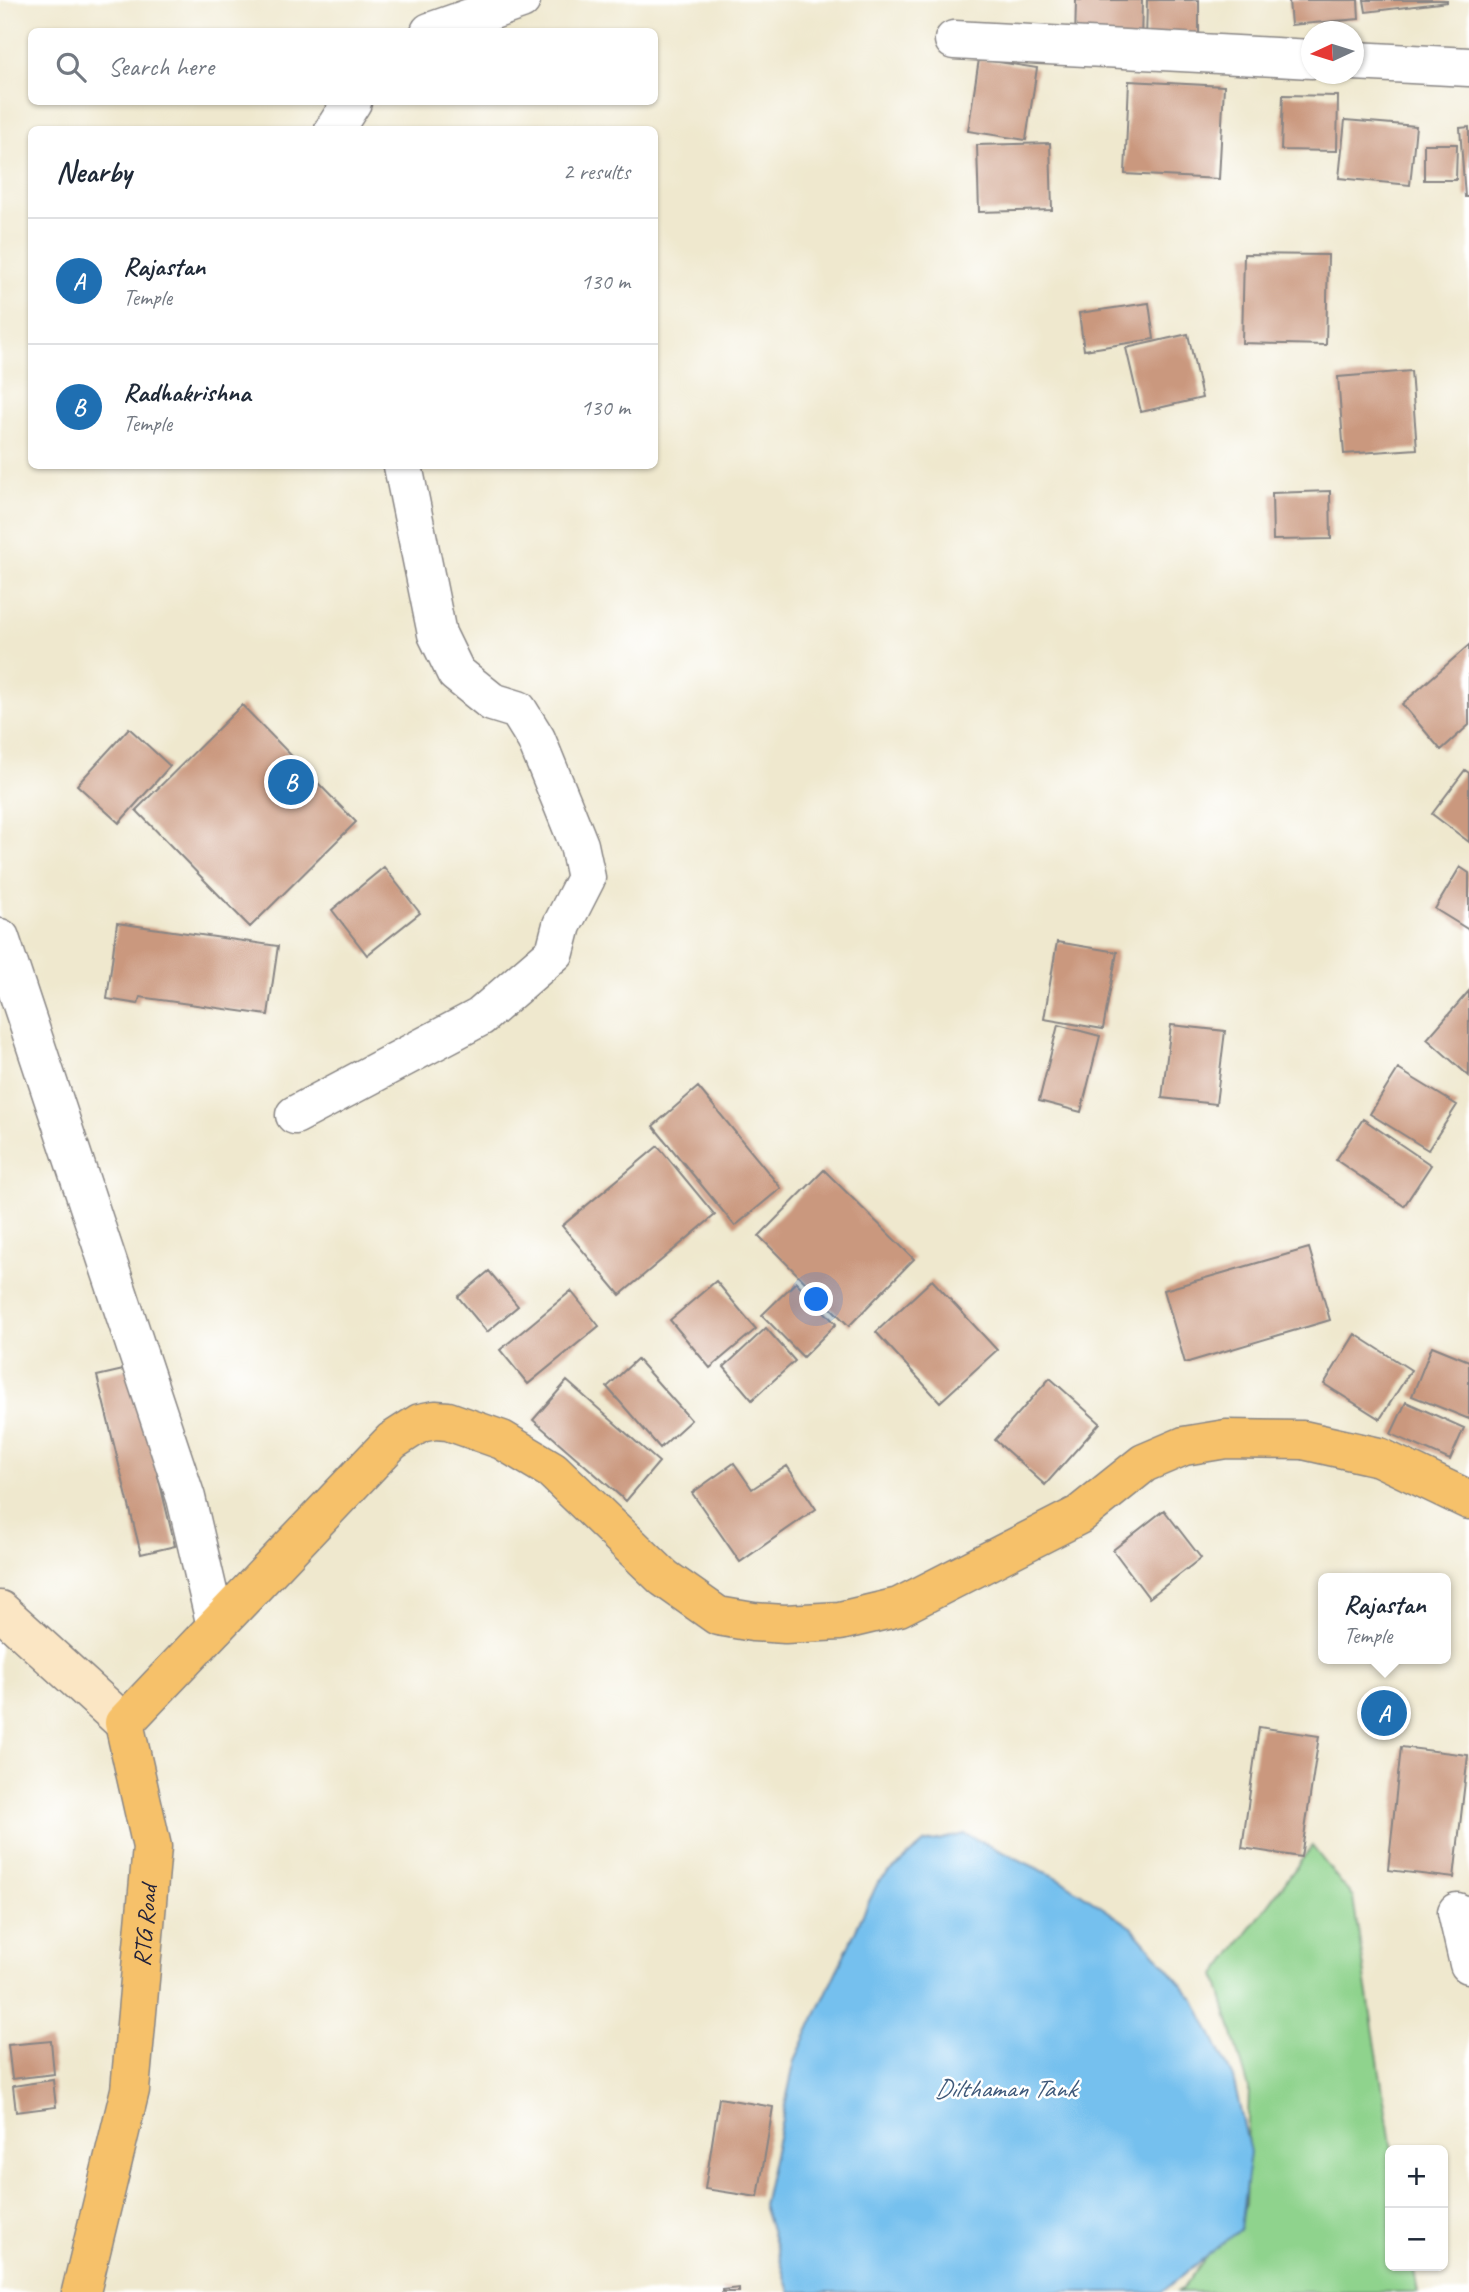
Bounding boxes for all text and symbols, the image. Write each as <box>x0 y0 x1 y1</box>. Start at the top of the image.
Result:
north arrow <box>1301 21 1364 84</box>
search box <box>28 28 658 105</box>
icon: search <box>52 48 90 86</box>
text: Search here <box>108 50 214 83</box>
text: Nearby <box>56 153 132 191</box>
text: 2 results <box>563 157 630 186</box>
text: Rajastan <box>123 250 205 283</box>
text: A <box>73 267 85 296</box>
text: 130 m <box>581 267 630 296</box>
text: Temple <box>123 283 172 312</box>
text: Radhakrishna <box>123 376 250 409</box>
text: B <box>73 393 85 422</box>
text: 130 m <box>581 393 630 422</box>
text: Temple <box>123 409 172 438</box>
pin: B <box>268 756 314 808</box>
your location <box>799 1282 833 1316</box>
popup <box>1318 1573 1451 1664</box>
text: Rajastan <box>1343 1588 1426 1621</box>
text: Temple <box>1343 1621 1392 1650</box>
pin: A <box>1361 1687 1407 1739</box>
street label: RTG Road <box>126 1880 164 1968</box>
water label: Dilthaman Tank <box>935 2072 1080 2105</box>
map controls <box>1385 2145 1448 2271</box>
button: + <box>1385 2145 1448 2208</box>
button: − <box>1385 2208 1448 2271</box>

